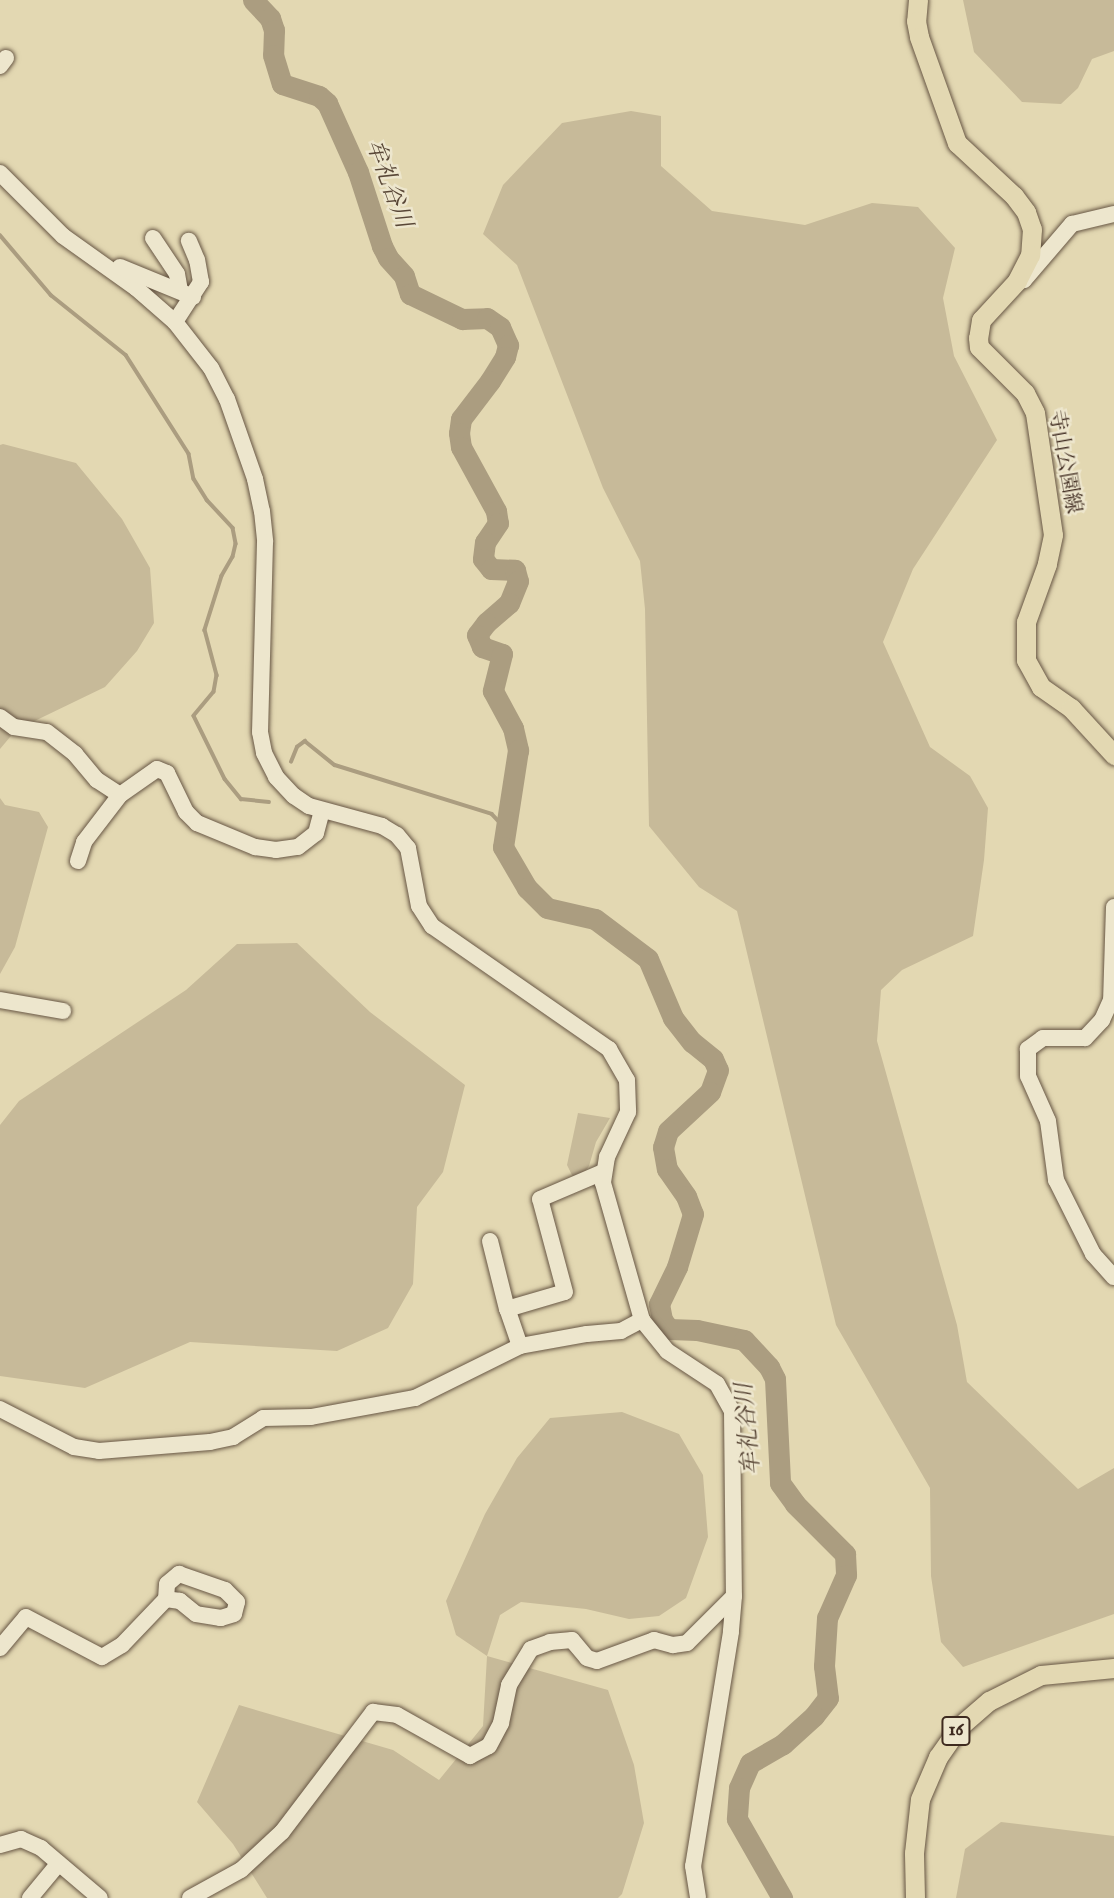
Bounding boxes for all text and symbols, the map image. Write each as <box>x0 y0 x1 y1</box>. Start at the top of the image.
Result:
water label: 牟礼谷川 <box>359 136 417 232</box>
street label: 寺山公園線 <box>1042 408 1086 516</box>
water label: 牟礼谷川 <box>731 1382 767 1476</box>
road number: 16 <box>940 1716 972 1746</box>

